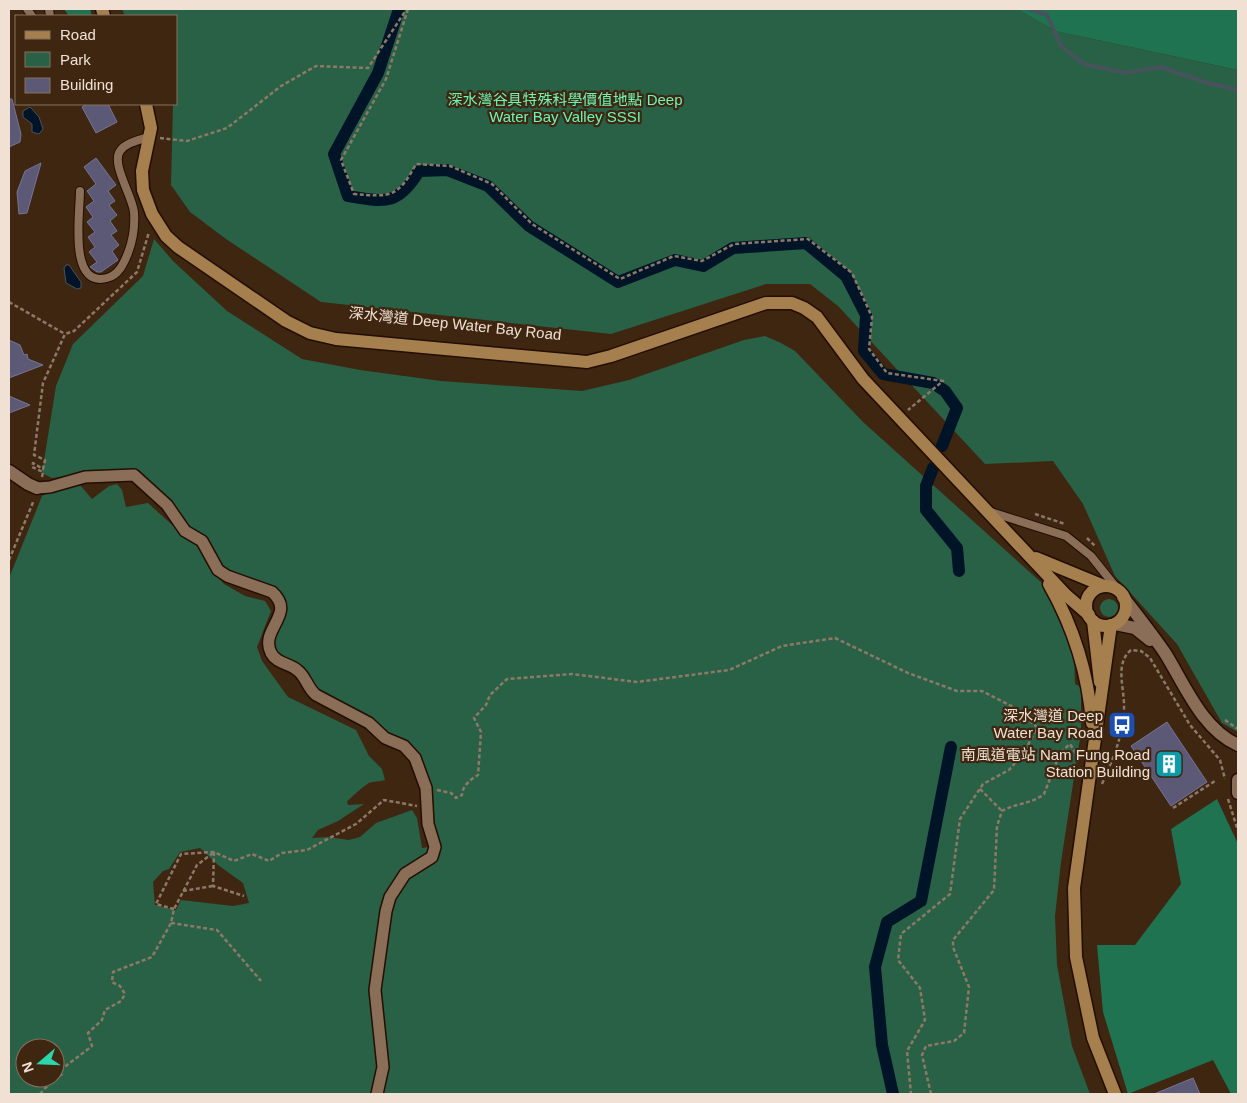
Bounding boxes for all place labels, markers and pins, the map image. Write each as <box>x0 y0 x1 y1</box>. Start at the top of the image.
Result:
place label: 深水灣道 Deep Water Bay Road <box>994 707 1103 741</box>
bus stop icon: 深水灣道 Deep Water Bay Road <box>1107 710 1137 740</box>
place label: 南風道電站 Nam Fung Road Station Building <box>961 746 1150 780</box>
building icon: 南風道電站 Nam Fung Road Station Building <box>1154 749 1184 779</box>

